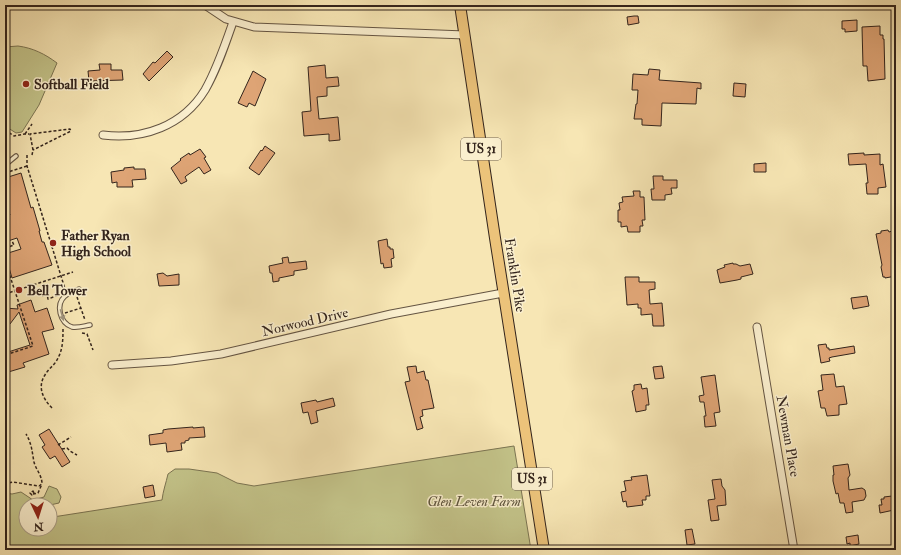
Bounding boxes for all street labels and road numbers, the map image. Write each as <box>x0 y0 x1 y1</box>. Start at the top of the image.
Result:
road number: US 31 <box>461 138 501 160</box>
street label: Franklin Pike <box>501 237 529 314</box>
street label: Norwood Drive <box>260 304 350 340</box>
street label: Newman Place <box>772 394 804 478</box>
road number: US 31 <box>512 468 552 490</box>

